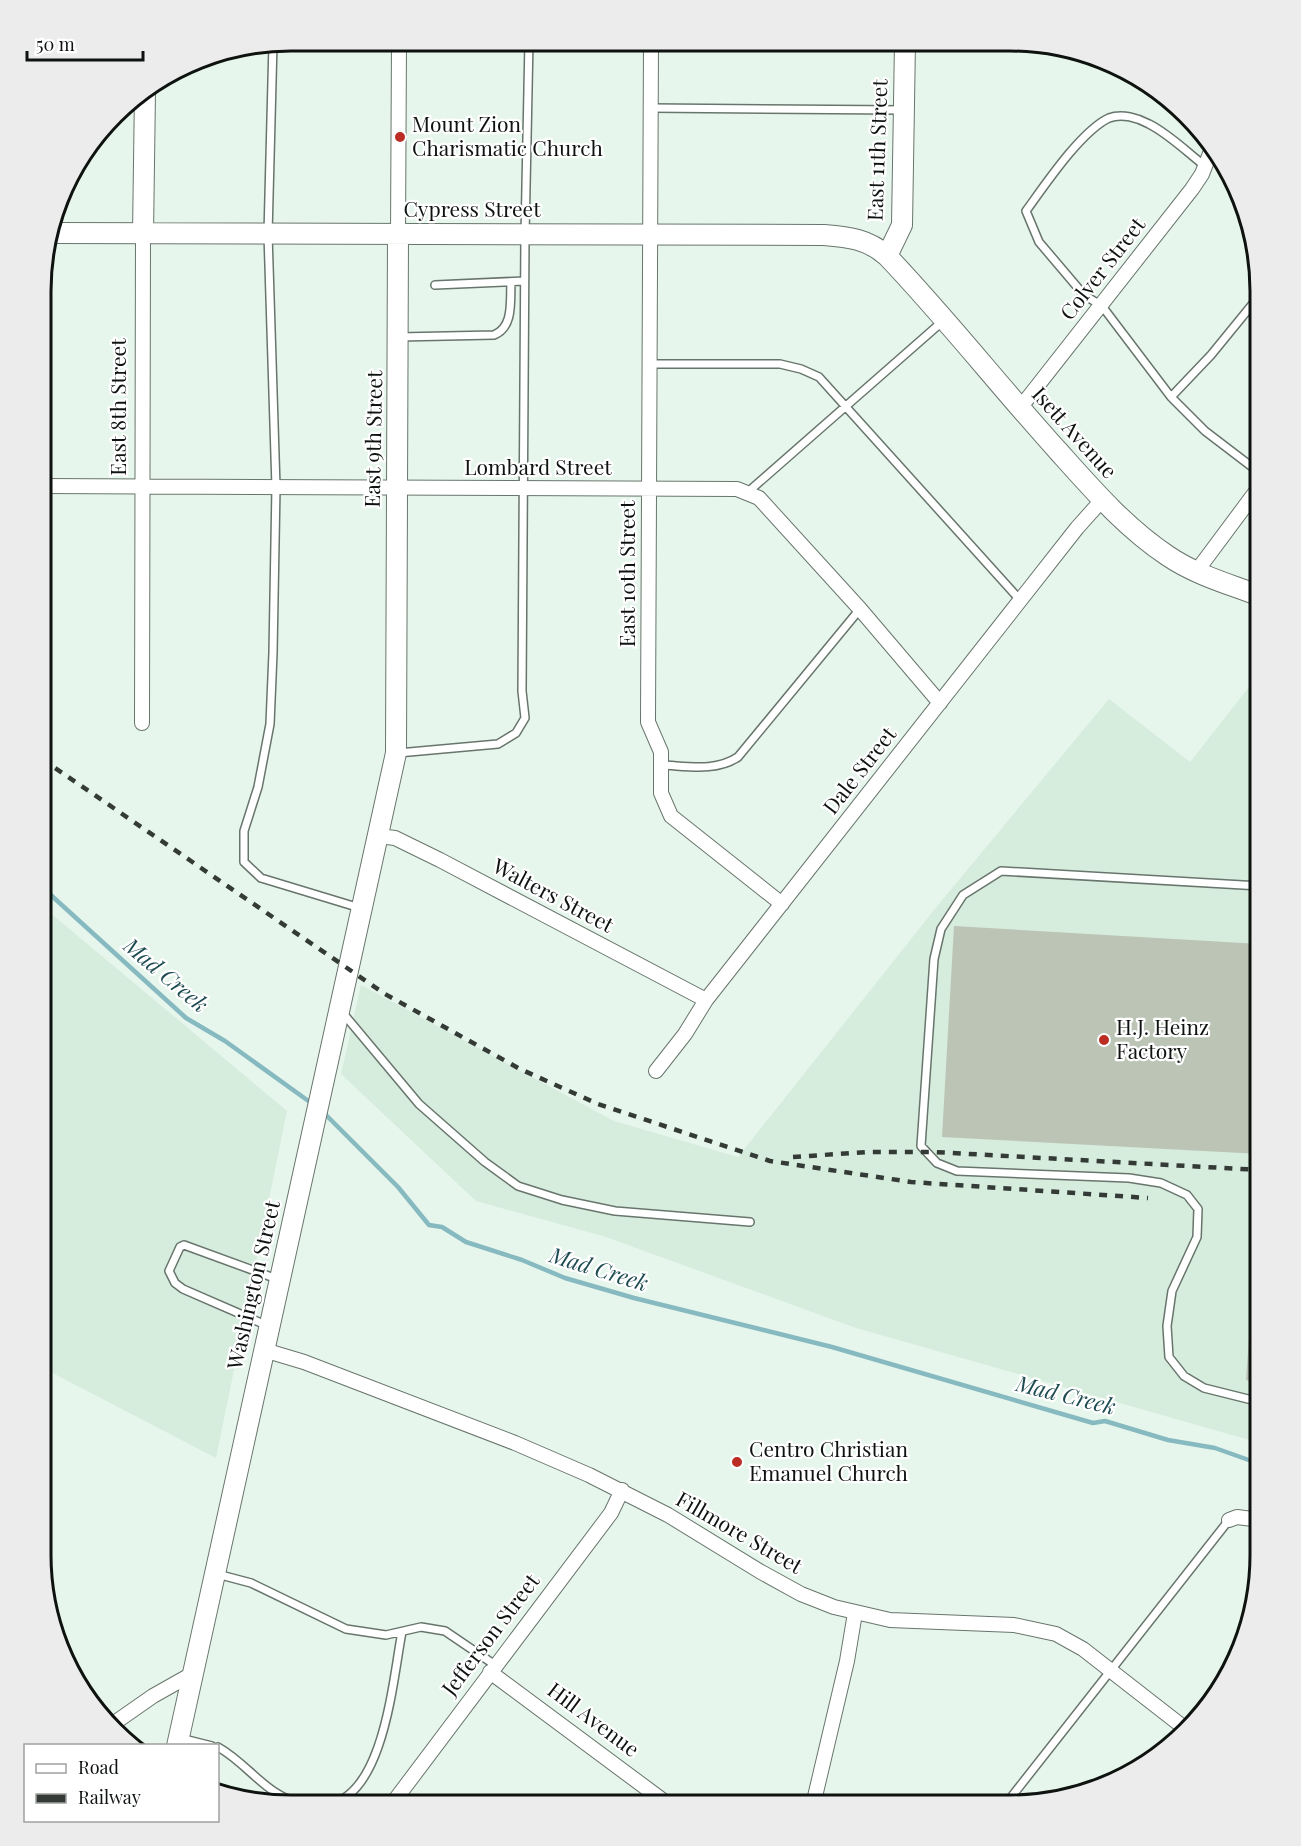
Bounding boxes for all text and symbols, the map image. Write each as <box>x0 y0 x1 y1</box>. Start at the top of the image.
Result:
scale bar <box>27 24 142 62</box>
text: 50 m <box>36 32 75 56</box>
street label: East 11th Street <box>860 78 892 221</box>
place label: Mount Zion Charismatic Church <box>412 109 603 161</box>
marker: Mount Zion Charismatic Church <box>393 130 407 144</box>
street label: Cypress Street <box>403 194 541 222</box>
street label: Colver Street <box>1053 210 1151 325</box>
street label: East 8th Street <box>103 338 131 476</box>
street label: East 9th Street <box>357 370 387 508</box>
street label: Isett Avenue <box>1027 380 1124 484</box>
street label: Lombard Street <box>464 452 612 480</box>
street label: East 10th Street <box>612 500 640 647</box>
street label: Dale Street <box>816 720 902 819</box>
street label: Walters Street <box>488 850 620 938</box>
water label: Mad Creek <box>117 930 215 1018</box>
place label: H.J. Heinz Factory <box>1116 1012 1209 1064</box>
marker: H.J. Heinz Factory <box>1097 1033 1111 1047</box>
street label: Washington Street <box>219 1197 285 1373</box>
water label: Mad Creek <box>545 1239 652 1297</box>
water label: Mad Creek <box>1012 1367 1119 1421</box>
place label: Centro Christian Emanuel Church <box>749 1434 909 1486</box>
marker: Centro Christian Emanuel Church <box>730 1455 744 1469</box>
street label: Fillmore Street <box>672 1484 809 1579</box>
street label: Jefferson Street <box>434 1567 545 1701</box>
street label: Hill Avenue <box>543 1675 646 1762</box>
legend <box>24 1744 219 1822</box>
text: Road <box>78 1755 119 1779</box>
text: Railway <box>78 1785 141 1809</box>

